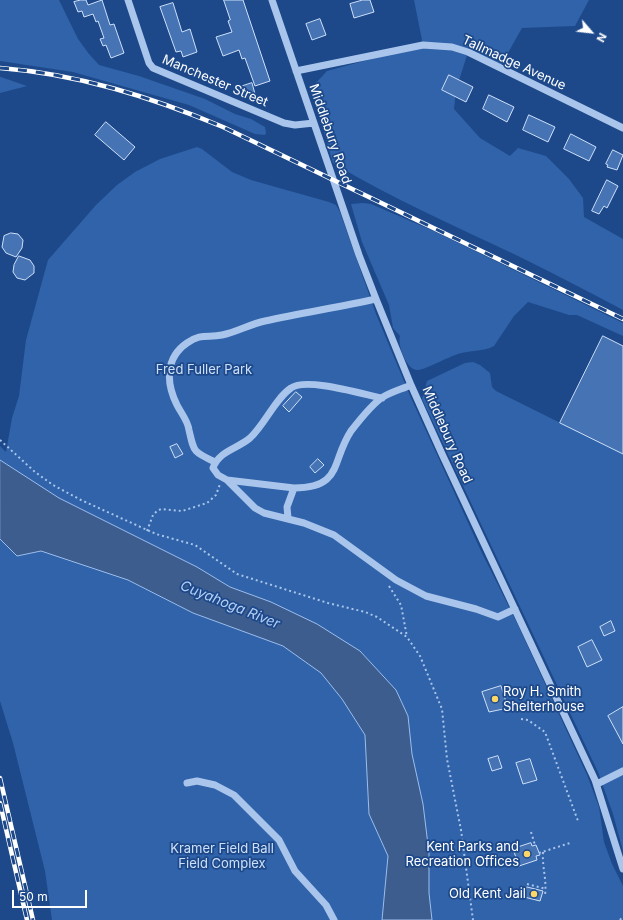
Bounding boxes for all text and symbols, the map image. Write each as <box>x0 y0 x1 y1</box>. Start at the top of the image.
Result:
north arrow <box>571 12 611 52</box>
text: N <box>593 31 610 45</box>
street label: Tallmadge Avenue <box>460 32 568 94</box>
street label: Manchester Street <box>160 52 270 110</box>
street label: Middlebury Road <box>306 82 354 186</box>
park label: Fred Fuller Park <box>156 362 252 378</box>
street label: Middlebury Road <box>419 384 475 486</box>
water label: Cuyahoga River <box>178 577 282 633</box>
place label: Roy H. Smith Shelterhouse <box>503 684 584 715</box>
marker: Roy H. Smith Shelterhouse <box>490 694 500 704</box>
place label: Kent Parks and Recreation Offices <box>406 839 519 870</box>
park label: Kramer Field Ball Field Complex <box>170 841 274 872</box>
marker: Kent Parks and Recreation Offices <box>522 849 532 859</box>
scale bar <box>14 882 89 908</box>
place label: Old Kent Jail <box>449 886 526 902</box>
text: 50 m <box>19 889 48 904</box>
marker: Old Kent Jail <box>529 889 539 899</box>

